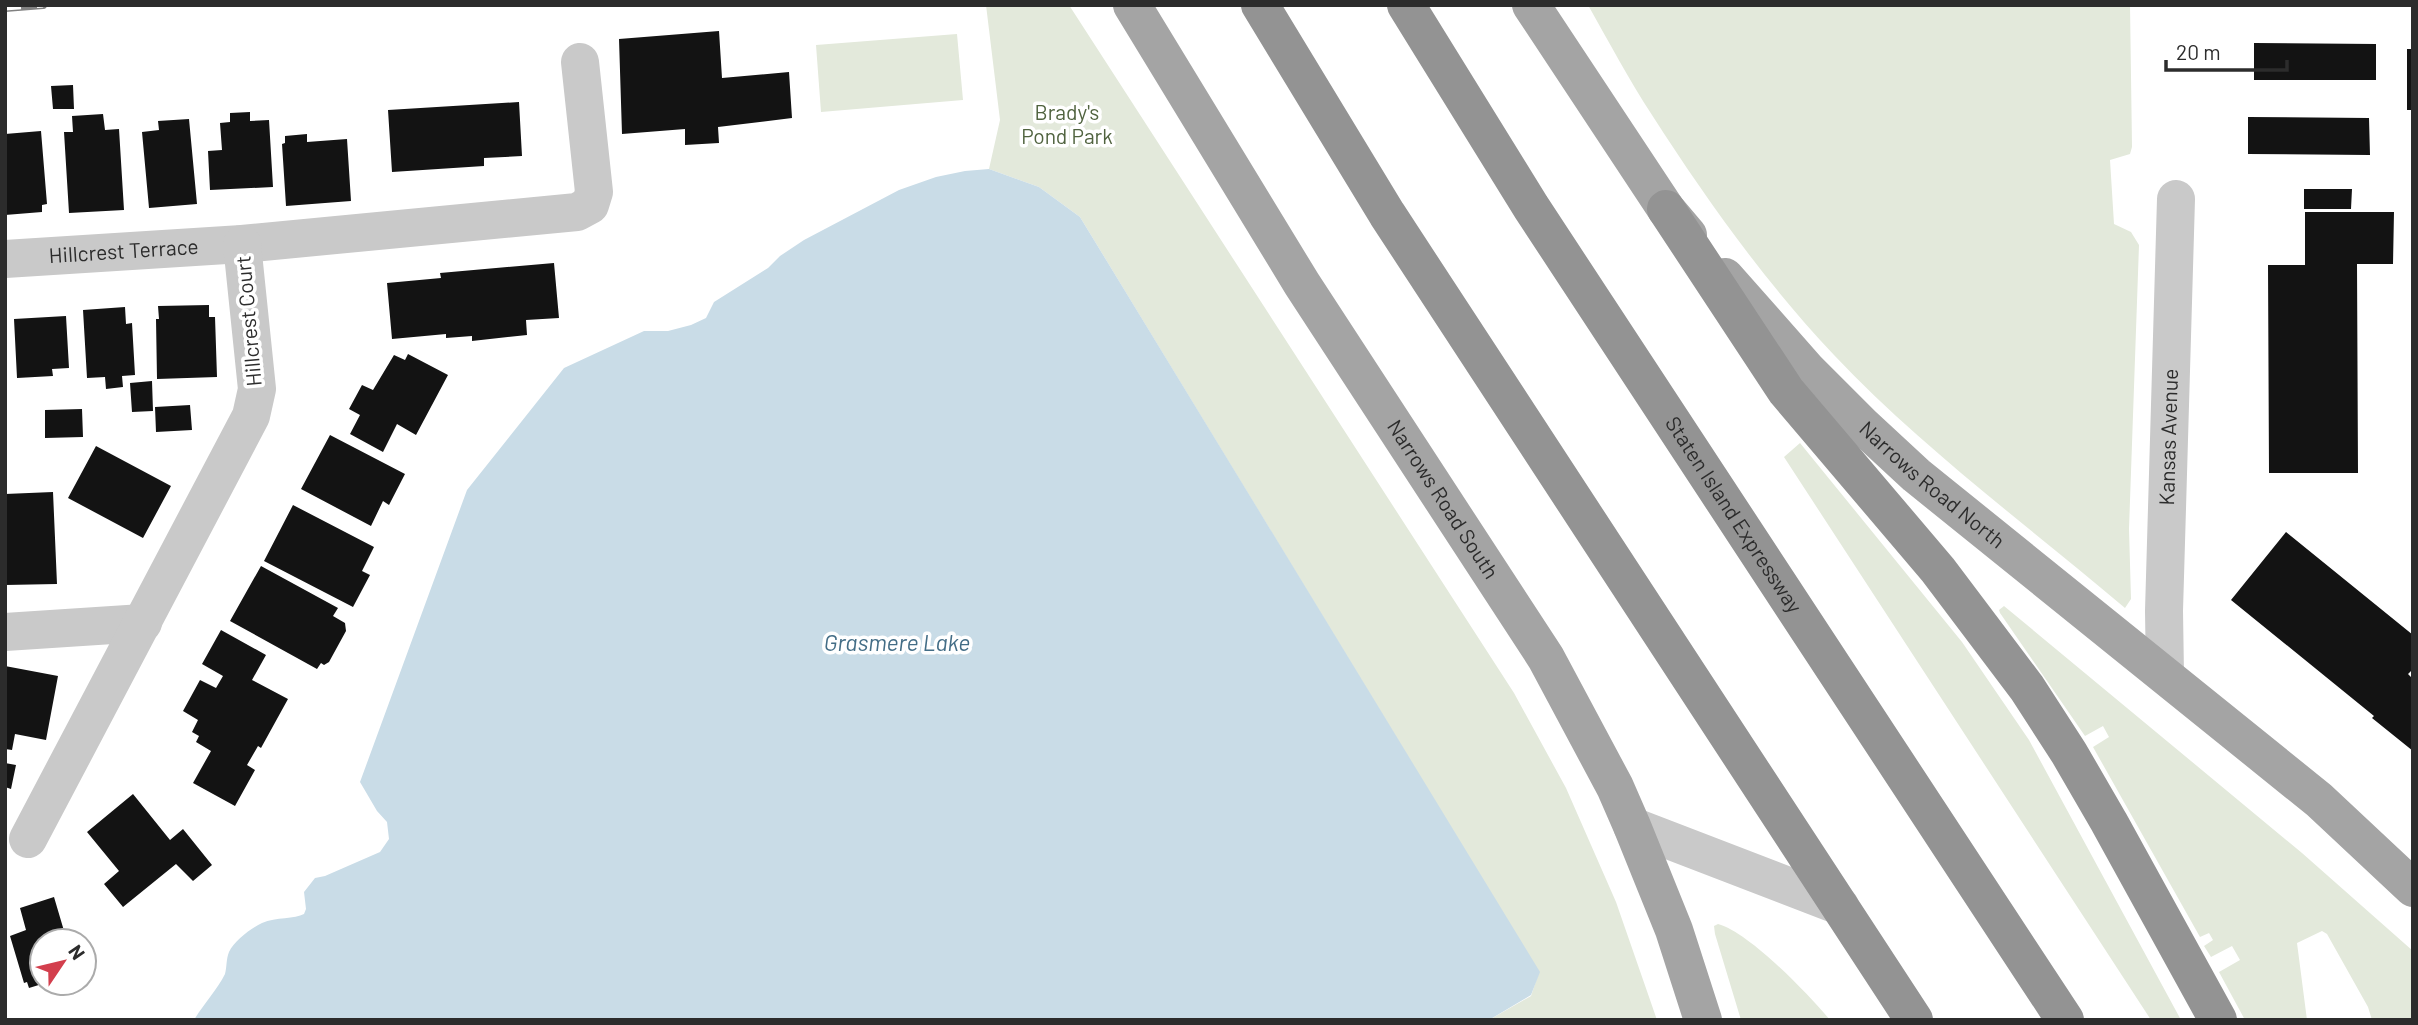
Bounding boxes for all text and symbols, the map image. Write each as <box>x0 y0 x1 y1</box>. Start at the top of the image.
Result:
scale bar <box>2166 28 2287 72</box>
text: 20 m <box>2176 39 2221 64</box>
park label: Brady's Pond Park <box>1021 99 1113 148</box>
street label: Hillcrest Terrace <box>48 233 199 267</box>
street label: Hillcrest Court <box>229 255 266 388</box>
street label: Kansas Avenue <box>2153 368 2182 506</box>
street label: Staten Island Expressway <box>1661 411 1808 617</box>
street label: Narrows Road South <box>1383 415 1505 583</box>
street label: Narrows Road North <box>1855 415 2011 553</box>
water label: Grasmere Lake <box>824 628 970 656</box>
north arrow <box>28 927 98 997</box>
text: N <box>64 940 90 964</box>

